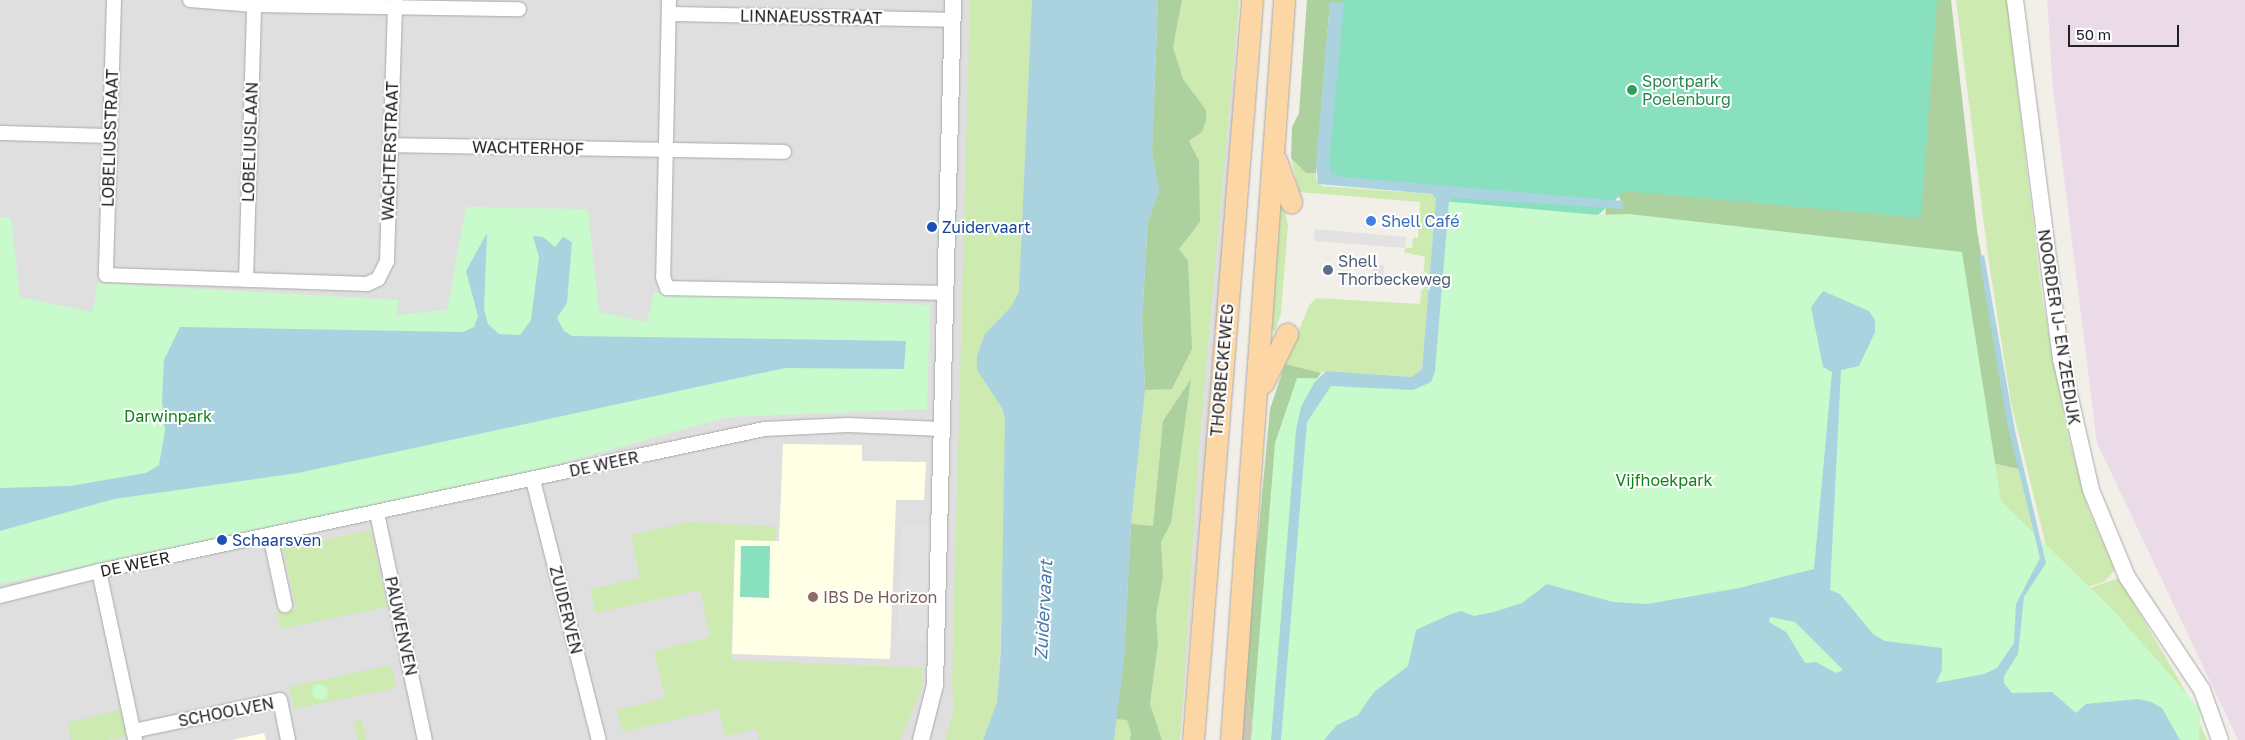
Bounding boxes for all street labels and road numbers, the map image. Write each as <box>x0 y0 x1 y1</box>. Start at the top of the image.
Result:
street label: LINNAEUSSTRAAT <box>740 6 882 28</box>
street label: LOBELIUSSTRAAT <box>98 69 122 207</box>
street label: WACHTERSTRAAT <box>378 81 402 221</box>
street label: LOBELIUSLAAN <box>238 82 262 202</box>
street label: WACHTERHOF <box>472 137 584 159</box>
street label: NOORDER IJ- EN ZEEDIJK <box>2034 228 2084 426</box>
street label: THORBECKEWEG <box>1207 303 1237 437</box>
street label: DE WEER <box>567 447 641 481</box>
street label: DE WEER <box>98 547 172 581</box>
street label: ZUIDERVEN <box>546 564 586 656</box>
street label: PAUWENVEN <box>381 575 421 677</box>
street label: SCHOOLVEN <box>177 693 275 731</box>

